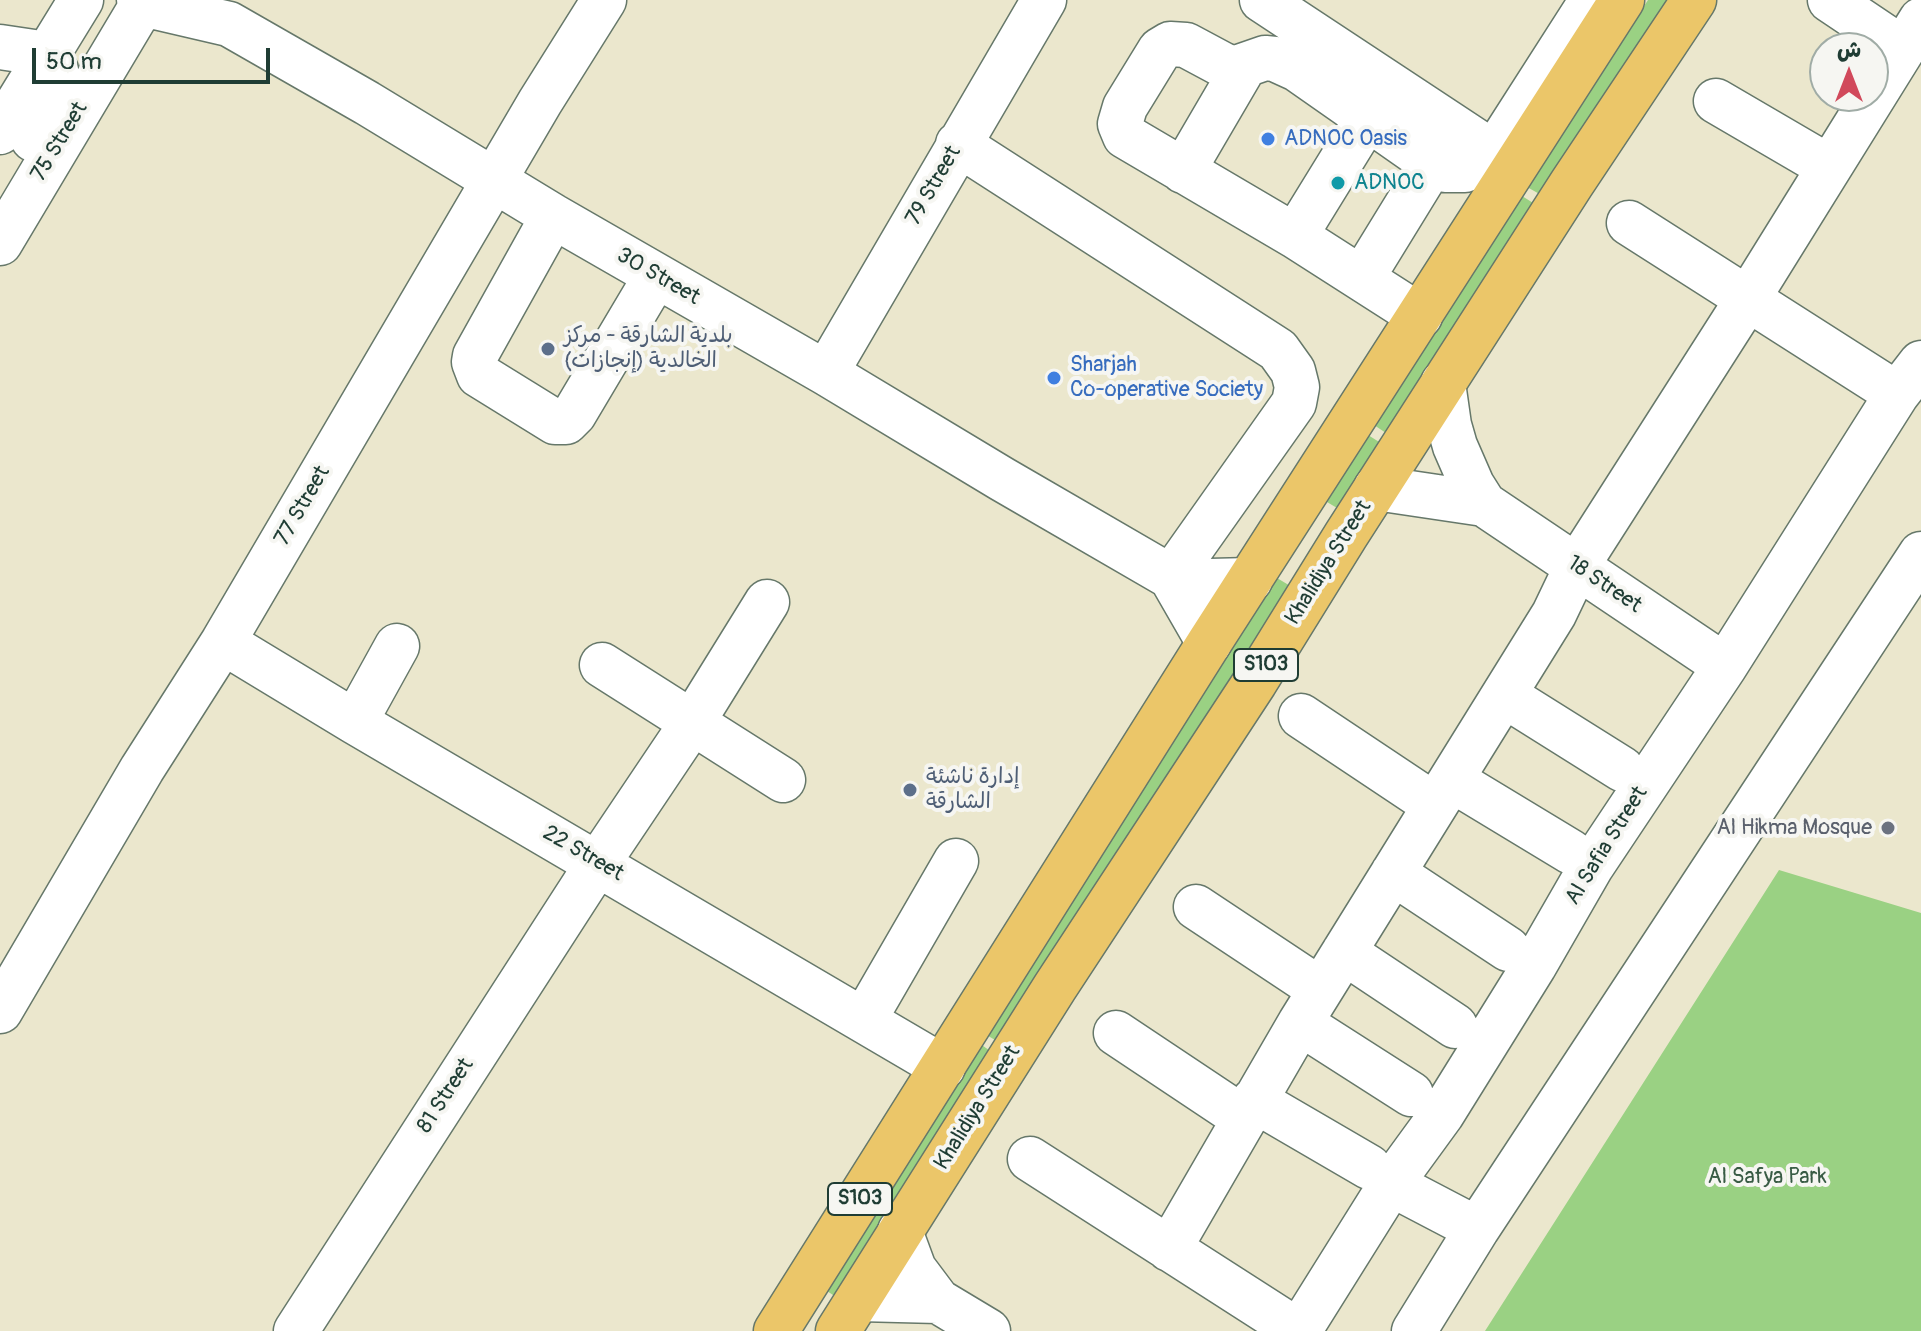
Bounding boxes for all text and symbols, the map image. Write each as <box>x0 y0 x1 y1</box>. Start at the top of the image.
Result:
scale bar <box>36 32 274 82</box>
north arrow <box>1809 32 1889 112</box>
text: ش <box>1837 36 1861 64</box>
text: 50 m <box>46 47 102 76</box>
street label: 75 Street <box>26 97 94 187</box>
place label: ADNOC Oasis <box>1284 126 1407 152</box>
marker: ADNOC Oasis <box>1259 130 1277 148</box>
street label: 79 Street <box>901 142 967 230</box>
place label: ADNOC <box>1354 170 1424 196</box>
marker: ADNOC <box>1329 174 1347 192</box>
street label: 30 Street <box>612 243 704 311</box>
place label: بلدية الشارقة - مركز الخالدية (إنجازات) <box>564 323 733 374</box>
marker: بلدية الشارقة - مركز الخالدية (إنجازات) <box>539 340 557 358</box>
place label: Sharjah Co-operative Society <box>1070 352 1263 404</box>
marker: Sharjah Co-operative Society <box>1045 369 1063 387</box>
street label: 77 Street <box>270 461 336 551</box>
street label: Khalidiya Street <box>1280 496 1378 630</box>
street label: 18 Street <box>1562 551 1646 619</box>
road number: S103 <box>1234 649 1298 681</box>
place label: إدارة ناشئة الشارقة <box>926 764 1019 816</box>
marker: إدارة ناشئة الشارقة <box>901 781 919 799</box>
street label: Al Safia Street <box>1560 782 1654 910</box>
place label: Al Hikma Mosque <box>1716 815 1872 841</box>
marker: Al Hikma Mosque <box>1879 819 1897 837</box>
street label: 22 Street <box>538 820 628 888</box>
street label: Khalidiya Street <box>929 1041 1027 1175</box>
street label: 81 Street <box>412 1054 480 1138</box>
park label: Al Safya Park <box>1707 1164 1827 1190</box>
road number: S103 <box>828 1183 892 1215</box>

